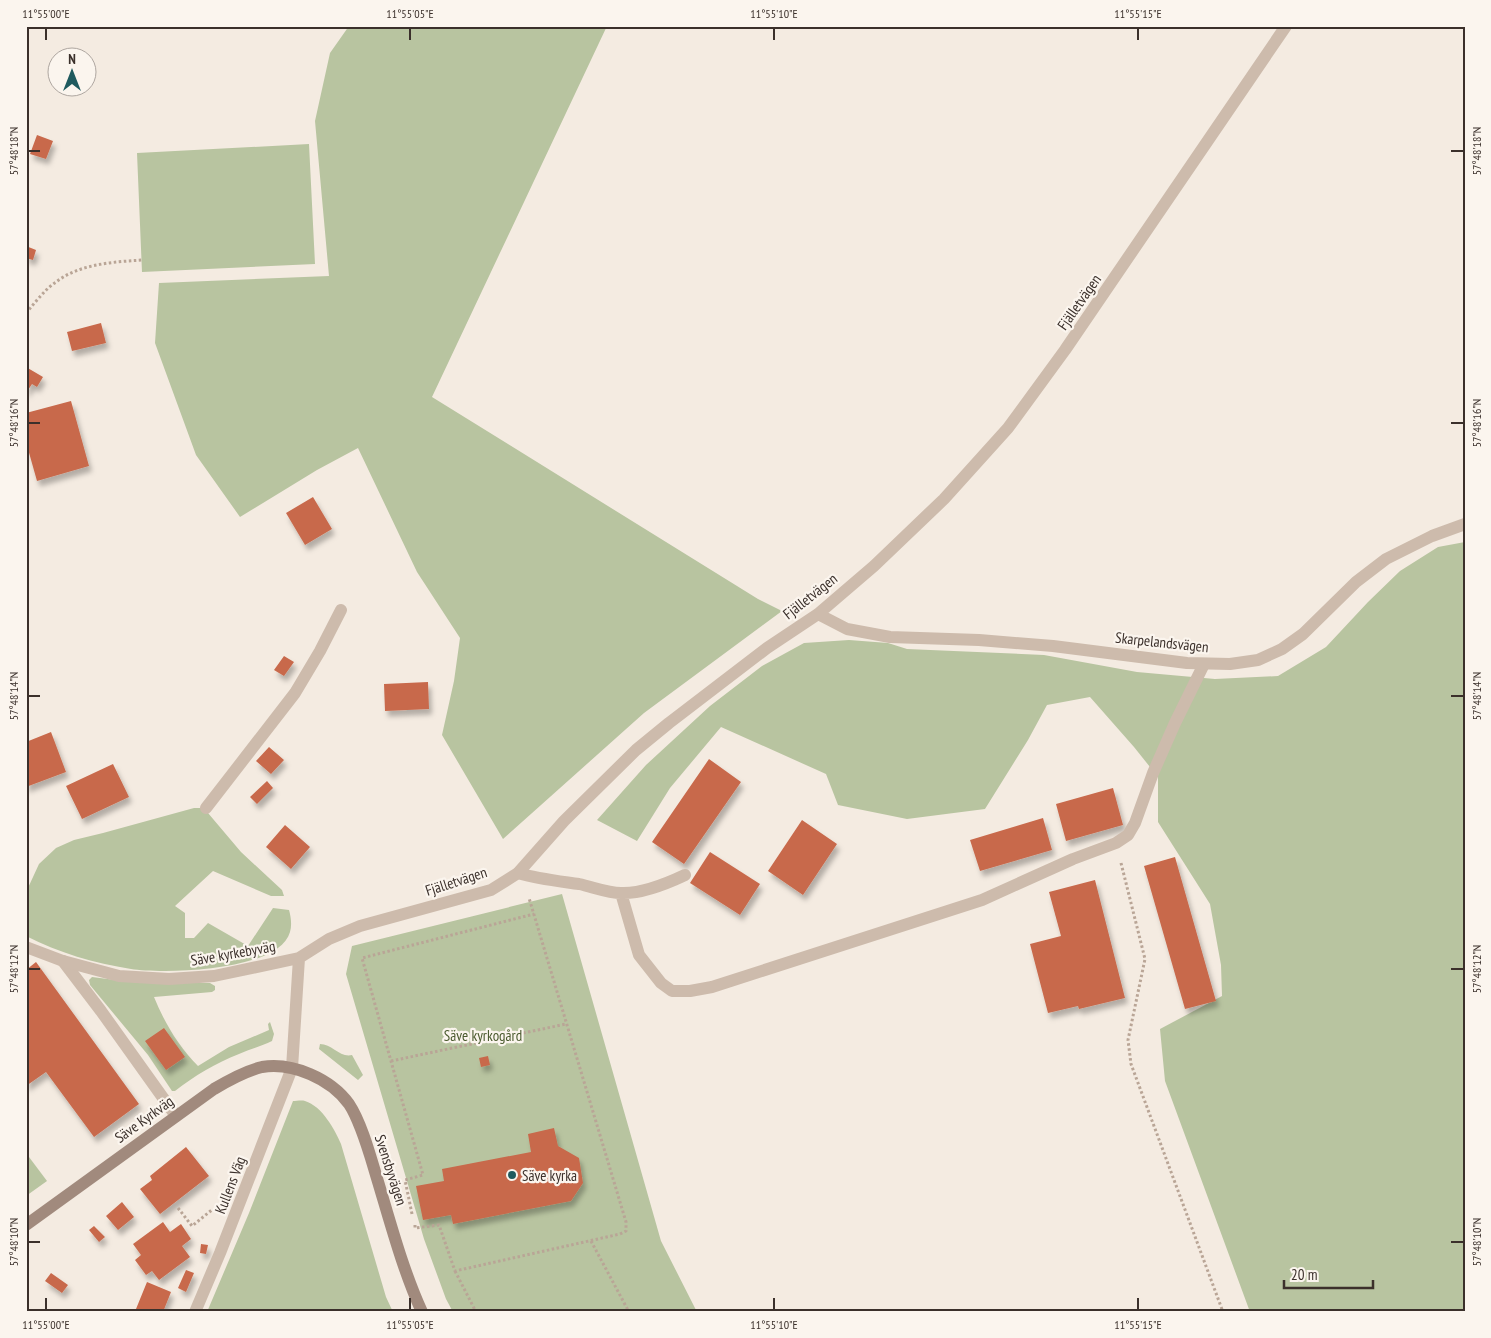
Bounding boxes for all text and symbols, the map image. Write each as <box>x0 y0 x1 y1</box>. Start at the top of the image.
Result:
text: 11°55'00"E <box>22 6 70 21</box>
text: 11°55'05"E <box>386 6 434 21</box>
text: 11°55'10"E <box>750 6 798 21</box>
text: 11°55'15"E <box>1114 6 1162 21</box>
north arrow <box>48 48 98 98</box>
text: N <box>68 50 76 68</box>
text: 57°48'18"N <box>6 127 21 175</box>
text: 57°48'18"N <box>1469 127 1484 175</box>
street label: Fjälletvägen <box>1053 270 1105 334</box>
text: 57°48'16"N <box>6 399 21 447</box>
text: 57°48'16"N <box>1469 399 1484 447</box>
street label: Fjälletvägen <box>779 569 841 623</box>
street label: Skarpelandsvägen <box>1114 628 1210 656</box>
text: 57°48'14"N <box>6 672 21 720</box>
text: 57°48'14"N <box>1469 672 1484 720</box>
street label: Fjälletvägen <box>423 862 489 900</box>
street label: Säve kyrkebyväg <box>189 936 277 970</box>
text: 57°48'12"N <box>6 945 21 993</box>
text: 57°48'12"N <box>1469 945 1484 993</box>
park label: Säve kyrkogård <box>444 1026 522 1045</box>
street label: Säve Kyrkväg <box>111 1091 177 1147</box>
street label: Svensbyvägen <box>371 1132 411 1208</box>
street label: Kullens Väg <box>210 1154 250 1216</box>
place label: Säve kyrka <box>522 1166 577 1185</box>
marker: Säve kyrka <box>506 1169 518 1181</box>
text: 57°48'10"N <box>6 1218 21 1266</box>
text: 57°48'10"N <box>1469 1218 1484 1266</box>
scale bar <box>1284 1258 1372 1290</box>
text: 20 m <box>1291 1265 1317 1284</box>
text: 11°55'00"E <box>22 1317 70 1332</box>
text: 11°55'05"E <box>386 1317 434 1332</box>
text: 11°55'10"E <box>750 1317 798 1332</box>
text: 11°55'15"E <box>1114 1317 1162 1332</box>

